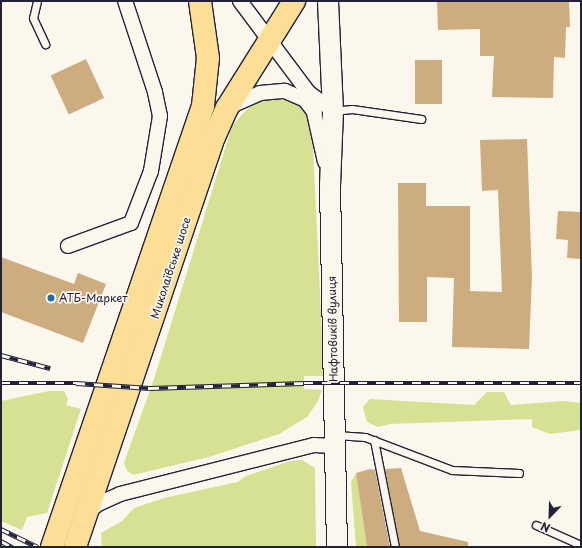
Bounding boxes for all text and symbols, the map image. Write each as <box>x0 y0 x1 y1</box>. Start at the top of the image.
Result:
street label: Миколаївське шосе <box>148 216 194 320</box>
street label: Нафтовиків вулиця <box>325 276 341 382</box>
place label: АТБ-Маркет <box>59 291 128 305</box>
marker: АТБ-Маркет <box>46 293 56 303</box>
north arrow <box>530 496 570 536</box>
text: N <box>538 518 552 537</box>

